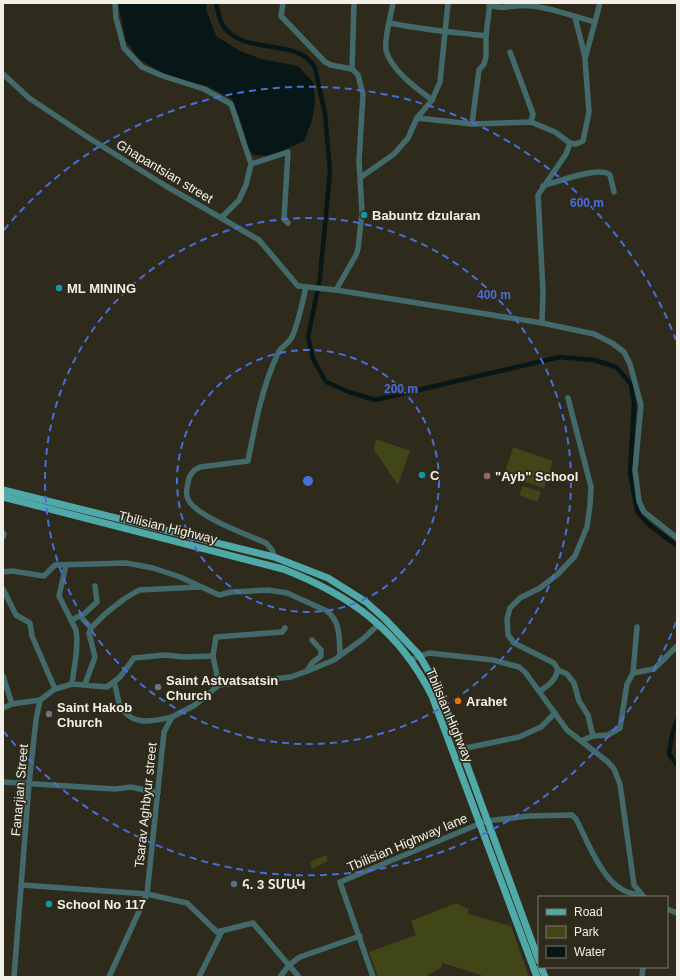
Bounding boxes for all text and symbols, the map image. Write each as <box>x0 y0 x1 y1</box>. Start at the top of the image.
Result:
street label: Ghapantsian street <box>114 137 216 206</box>
text: 600 m <box>570 196 604 210</box>
place label: Babuntz dzularan <box>372 208 480 223</box>
marker: Babuntz dzularan <box>359 210 369 220</box>
place label: ML MINING <box>67 281 136 296</box>
marker: ML MINING <box>54 283 64 293</box>
text: 400 m <box>477 288 511 302</box>
text: 200 m <box>384 382 418 396</box>
place label: C <box>430 468 440 483</box>
place label: "Ayb" School <box>495 469 578 484</box>
marker: C <box>417 470 427 480</box>
marker: "Ayb" School <box>482 471 492 481</box>
centre of rings <box>301 474 315 488</box>
street label: Tbilisian Highway <box>117 508 219 547</box>
street label: Tbilisian Highway <box>423 666 476 765</box>
place label: Saint Astvatsatsin Church <box>166 673 278 703</box>
marker: Saint Astvatsatsin Church <box>153 682 163 692</box>
place label: Arahet <box>466 694 508 709</box>
marker: Arahet <box>453 696 463 706</box>
place label: Saint Hakob Church <box>57 700 132 730</box>
marker: Saint Hakob Church <box>44 709 54 719</box>
street label: Tsarav Aghbyur street <box>131 741 160 868</box>
street label: Fanarjian Street <box>8 743 31 837</box>
street label: Tbilisian Highway lane <box>345 810 470 875</box>
place label: հ. 3 ՏՄԱԿ <box>242 877 306 892</box>
marker: հ. 3 ՏՄԱԿ <box>229 879 239 889</box>
legend <box>538 896 668 968</box>
place label: School No 117 <box>57 897 146 912</box>
marker: School No 117 <box>44 899 54 909</box>
text: Road <box>574 905 603 919</box>
text: Park <box>574 925 600 939</box>
text: Water <box>574 945 606 959</box>

